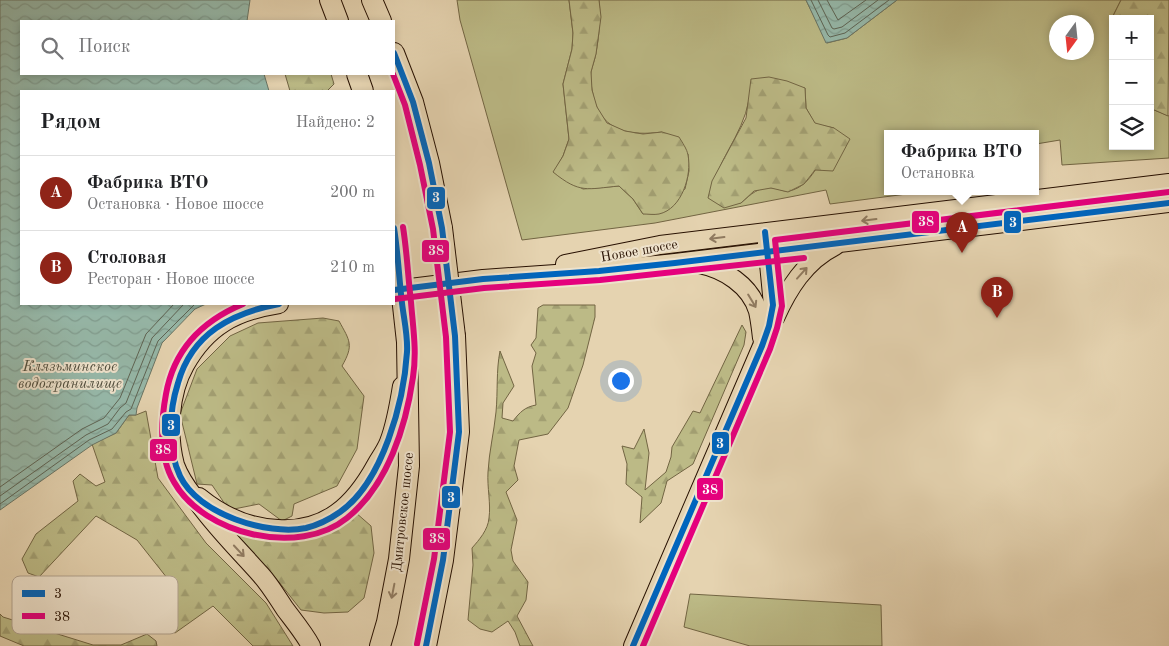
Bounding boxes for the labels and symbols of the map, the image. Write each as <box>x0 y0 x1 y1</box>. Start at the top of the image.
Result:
north arrow <box>1049 15 1094 60</box>
line badge: 3 <box>426 186 446 210</box>
text: 3 <box>432 191 440 205</box>
line badge: 38 <box>911 210 940 234</box>
line badge: 3 <box>1003 210 1022 234</box>
pin: A <box>946 212 978 253</box>
one-way arrow <box>861 215 877 225</box>
text: 38 <box>918 215 934 229</box>
text: 3 <box>1009 216 1017 230</box>
one-way arrow <box>709 233 725 243</box>
street label: Новое шоссе <box>599 237 679 265</box>
line badge: 38 <box>421 239 450 263</box>
text: 38 <box>428 244 444 258</box>
one-way arrow <box>796 266 807 279</box>
pin: B <box>981 277 1013 318</box>
one-way arrow <box>748 293 758 307</box>
water label: Клязьминское водохранилище <box>18 360 122 392</box>
your location <box>608 368 634 394</box>
line badge: 3 <box>161 413 181 437</box>
text: 3 <box>167 419 175 433</box>
line badge: 3 <box>711 431 730 455</box>
text: 3 <box>716 437 724 451</box>
line badge: 38 <box>149 438 178 462</box>
text: 38 <box>155 443 171 457</box>
street label: Дмитровское шоссе <box>390 452 416 573</box>
line badge: 38 <box>696 477 724 501</box>
text: 38 <box>702 483 718 497</box>
line badge: 3 <box>441 485 461 509</box>
text: 3 <box>447 491 455 505</box>
line badge: 38 <box>422 527 451 551</box>
text: 38 <box>429 532 445 546</box>
one-way arrow <box>233 545 245 558</box>
legend <box>12 576 178 634</box>
one-way arrow <box>387 583 397 599</box>
text: 3 <box>54 587 62 601</box>
text: 38 <box>54 610 70 624</box>

